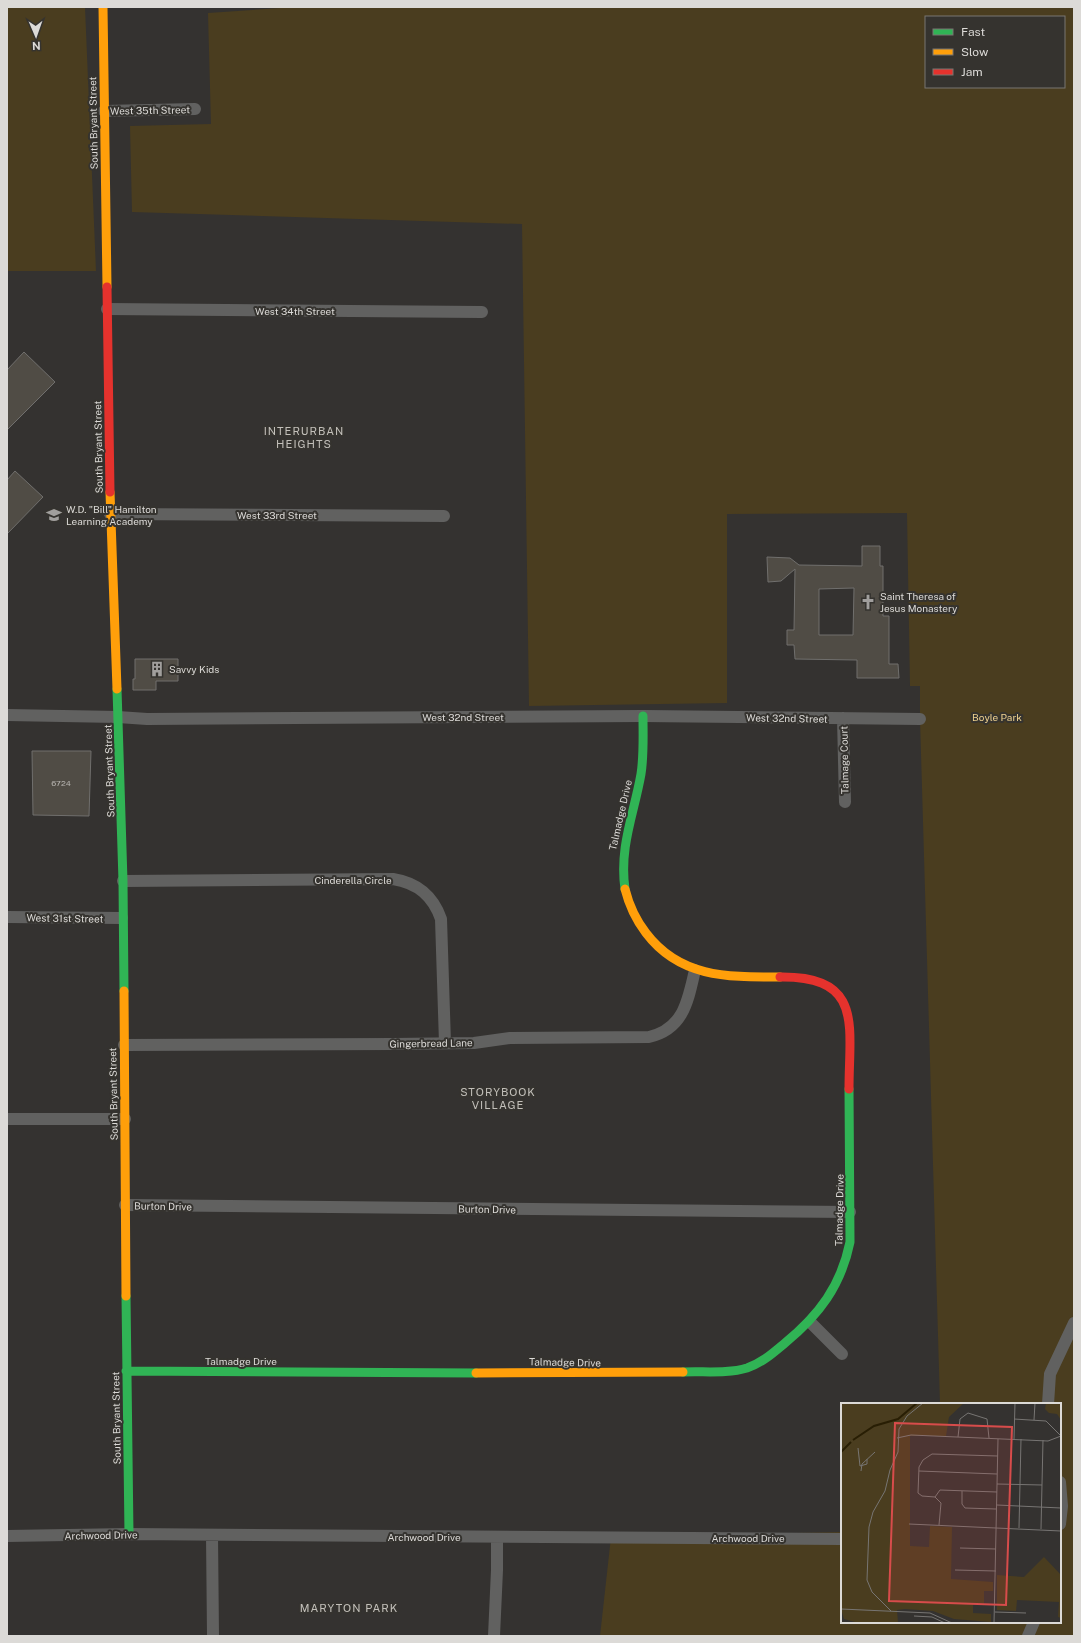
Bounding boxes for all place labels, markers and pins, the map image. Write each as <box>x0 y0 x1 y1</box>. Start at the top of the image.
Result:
place label: W.D. "Bill" Hamilton Learning Academy <box>66 503 157 527</box>
school or university icon: W.D. "Bill" Hamilton Learning Academy <box>45 506 63 524</box>
place label: Saint Theresa of Jesus Monastery <box>880 590 958 614</box>
church icon: Saint Theresa of Jesus Monastery <box>859 593 877 611</box>
building icon: Savvy Kids <box>148 660 166 678</box>
place label: Savvy Kids <box>169 663 219 675</box>

